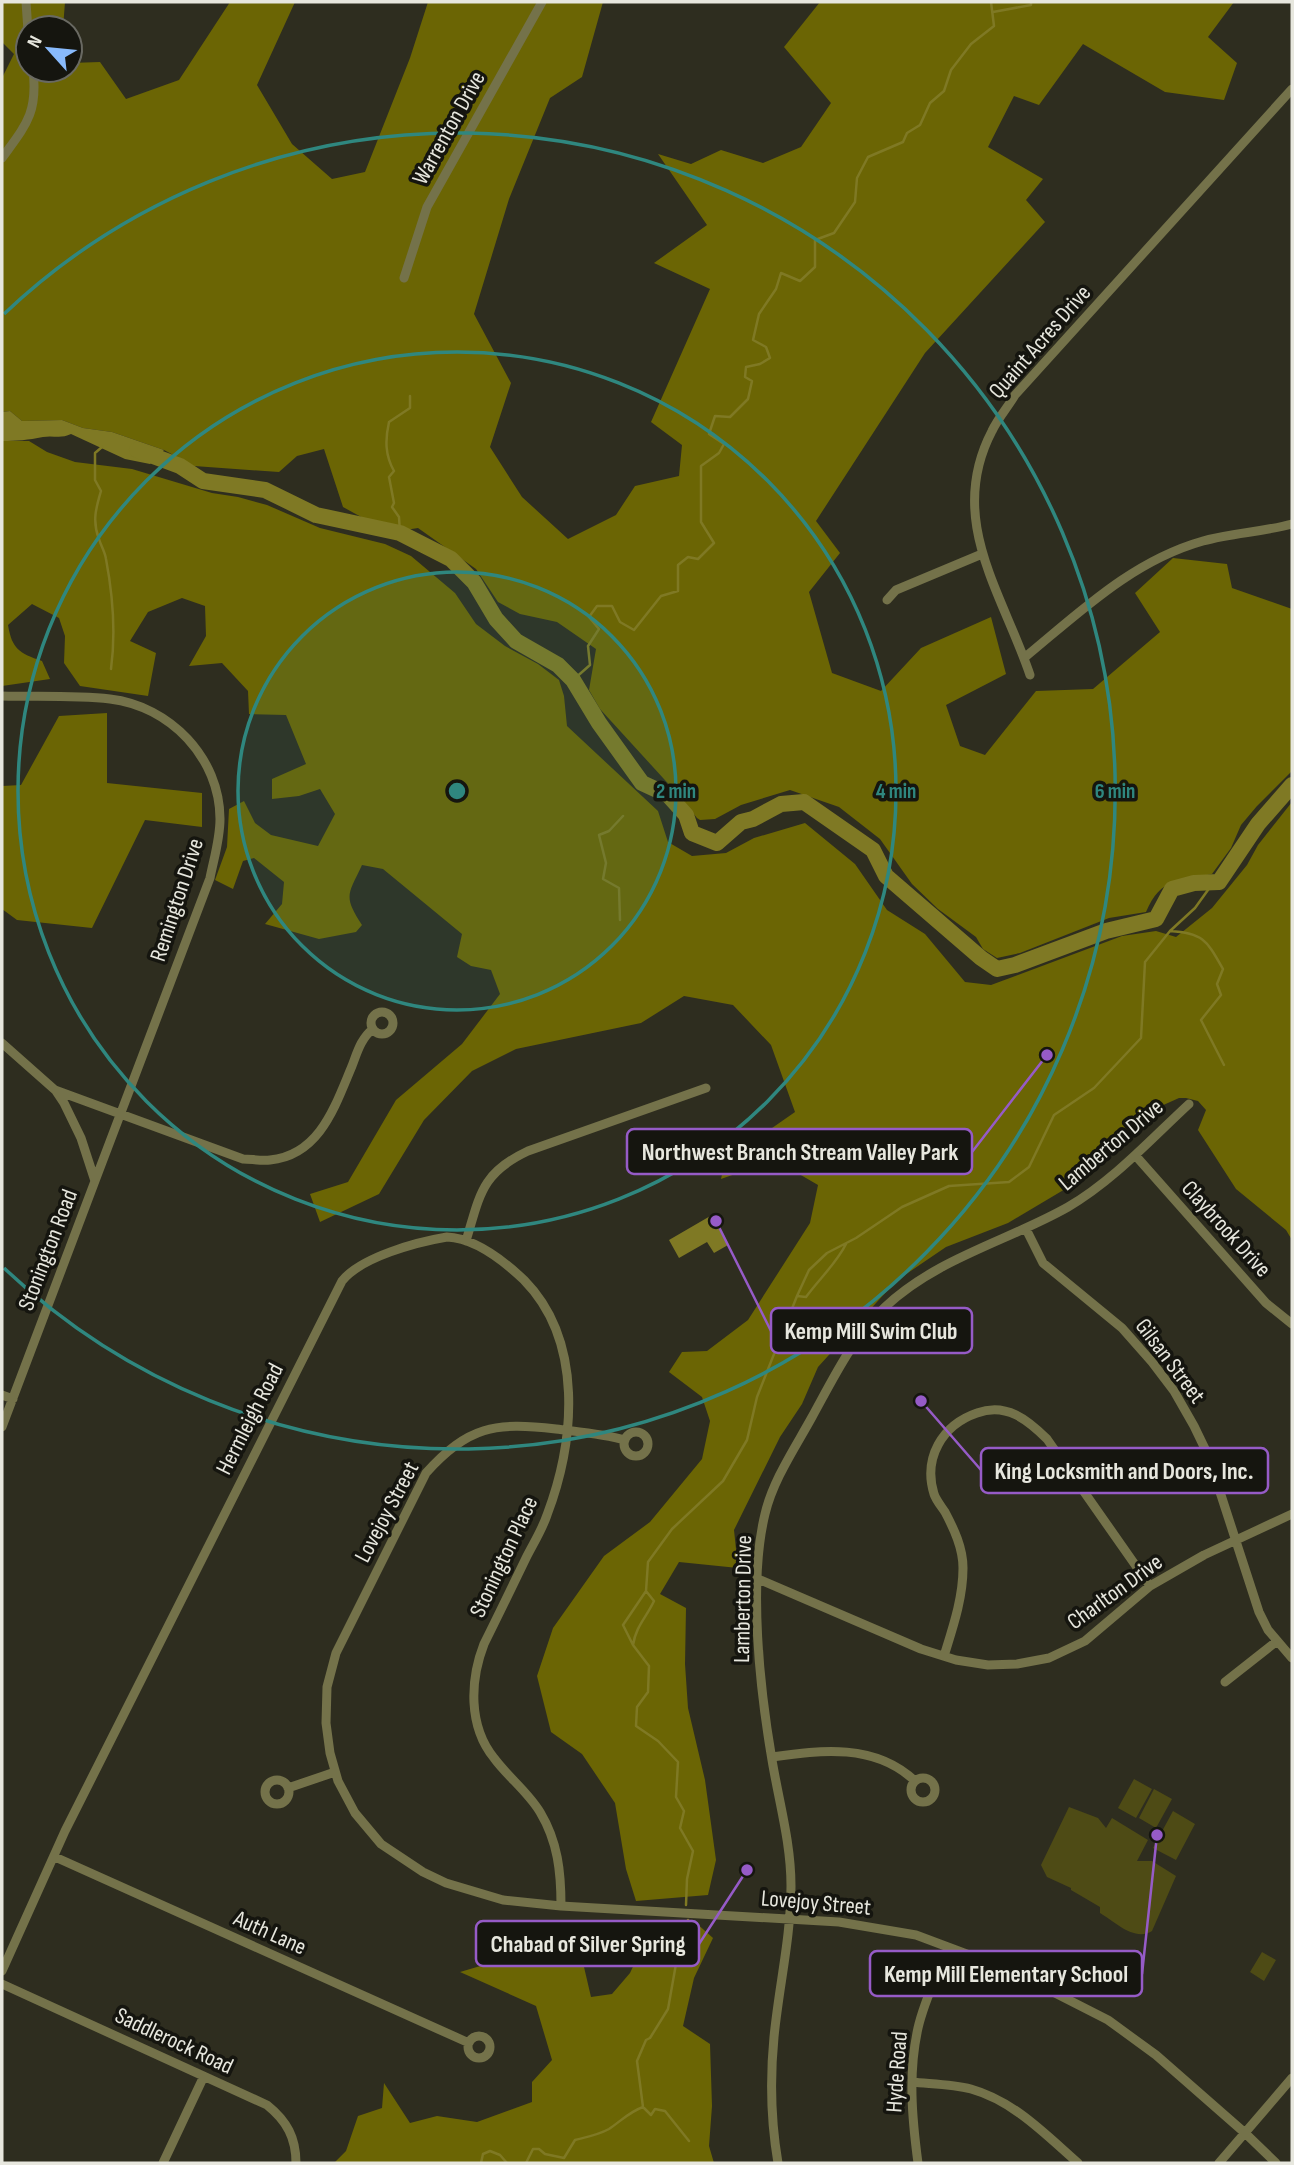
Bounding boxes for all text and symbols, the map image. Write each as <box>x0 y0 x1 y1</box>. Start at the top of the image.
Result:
north arrow <box>14 14 84 84</box>
text: N <box>23 32 48 52</box>
street label: Warrenton Drive <box>406 66 492 190</box>
street label: Quaint Acres Drive <box>983 279 1097 405</box>
centre of rings <box>445 779 469 803</box>
text: 2 min <box>656 779 696 804</box>
text: 4 min <box>876 779 916 804</box>
text: 6 min <box>1095 779 1135 804</box>
street label: Remington Drive <box>144 835 210 965</box>
street label: Lamberton Drive <box>1053 1093 1169 1197</box>
callout: Northwest Branch Stream Valley Park <box>627 1129 972 1174</box>
text: Northwest Branch Stream Valley Park <box>642 1138 958 1167</box>
street label: Claybrook Drive <box>1175 1175 1277 1283</box>
street label: Stonington Road <box>12 1185 84 1315</box>
callout: Kemp Mill Swim Club <box>771 1308 972 1353</box>
street label: Gilsan Street <box>1129 1313 1211 1409</box>
text: Kemp Mill Swim Club <box>784 1317 958 1346</box>
street label: Hermleigh Road <box>210 1359 290 1479</box>
callout: King Locksmith and Doors, Inc. <box>981 1448 1268 1493</box>
street label: Lovejoy Street <box>349 1457 425 1567</box>
text: King Locksmith and Doors, Inc. <box>994 1457 1254 1486</box>
street label: Stonington Place <box>464 1492 544 1622</box>
street label: Lamberton Drive <box>728 1535 758 1663</box>
street label: Charlton Drive <box>1062 1548 1168 1636</box>
street label: Lovejoy Street <box>760 1884 872 1922</box>
street label: Auth Lane <box>228 1904 311 1961</box>
callout: Chabad of Silver Spring <box>476 1921 699 1966</box>
text: Chabad of Silver Spring <box>490 1930 686 1959</box>
callout: Kemp Mill Elementary School <box>870 1951 1142 1996</box>
text: Kemp Mill Elementary School <box>884 1960 1128 1989</box>
street label: Saddlerock Road <box>110 2001 238 2081</box>
street label: Hyde Road <box>880 2031 914 2113</box>

